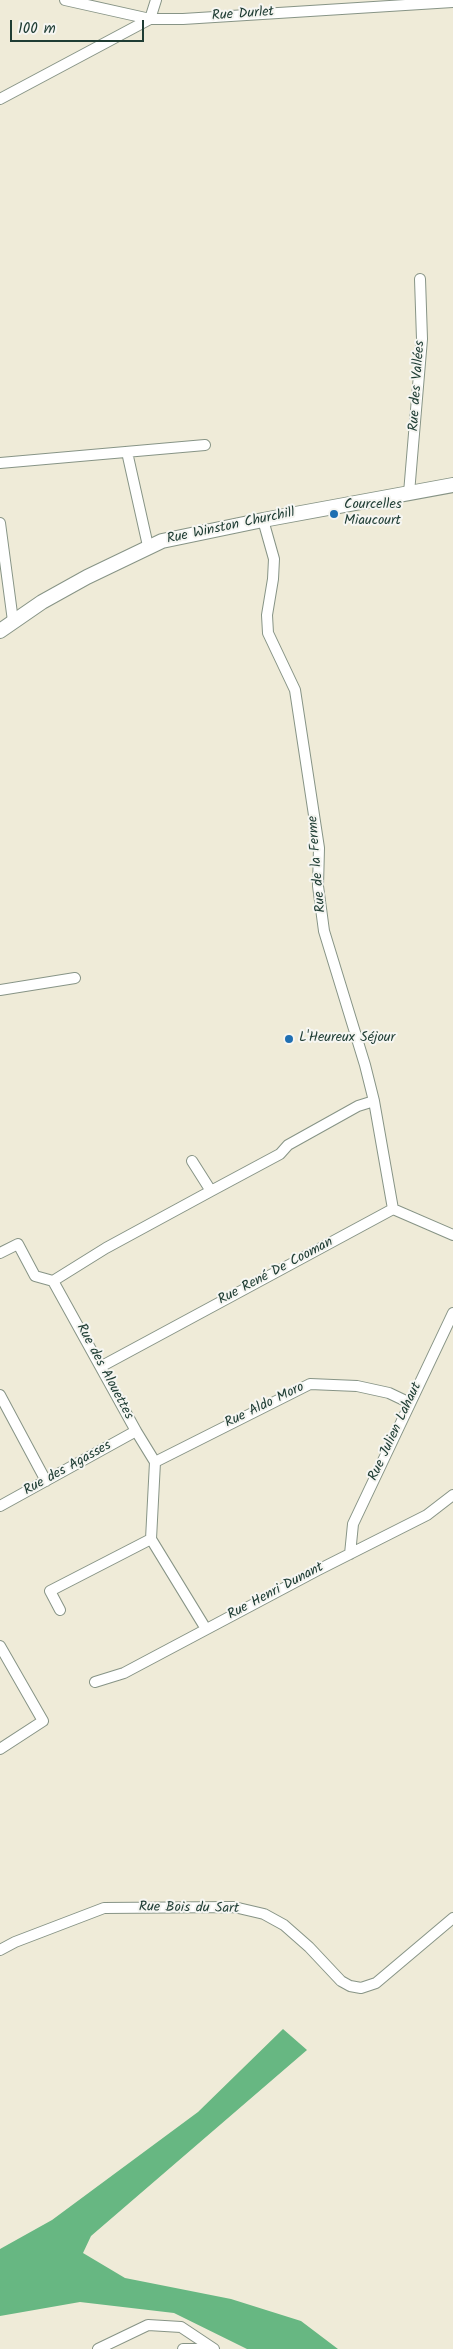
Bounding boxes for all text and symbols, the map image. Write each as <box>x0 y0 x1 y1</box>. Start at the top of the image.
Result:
street label: Rue Durlet <box>211 4 275 26</box>
scale bar <box>12 10 146 42</box>
text: 100 m <box>18 17 56 41</box>
street label: Rue des Vallées <box>406 340 430 432</box>
place label: Courcelles Miaucourt <box>344 498 402 530</box>
street label: Rue Winston Churchill <box>165 505 297 549</box>
marker: Courcelles Miaucourt <box>328 508 340 520</box>
street label: Rue de la Ferme <box>305 815 331 913</box>
place label: L'Heureux Séjour <box>299 1031 395 1047</box>
marker: L'Heureux Séjour <box>283 1033 295 1045</box>
street label: Rue René De Cooman <box>216 1235 336 1309</box>
street label: Rue des Alouettes <box>72 1321 136 1423</box>
street label: Rue Aldo Moro <box>223 1380 307 1432</box>
street label: Rue Julien Lahaut <box>366 1380 426 1484</box>
street label: Rue des Agasses <box>21 1438 115 1500</box>
street label: Rue Henri Dunant <box>225 1560 327 1624</box>
street label: Rue Bois du Sart <box>139 1900 239 1918</box>

